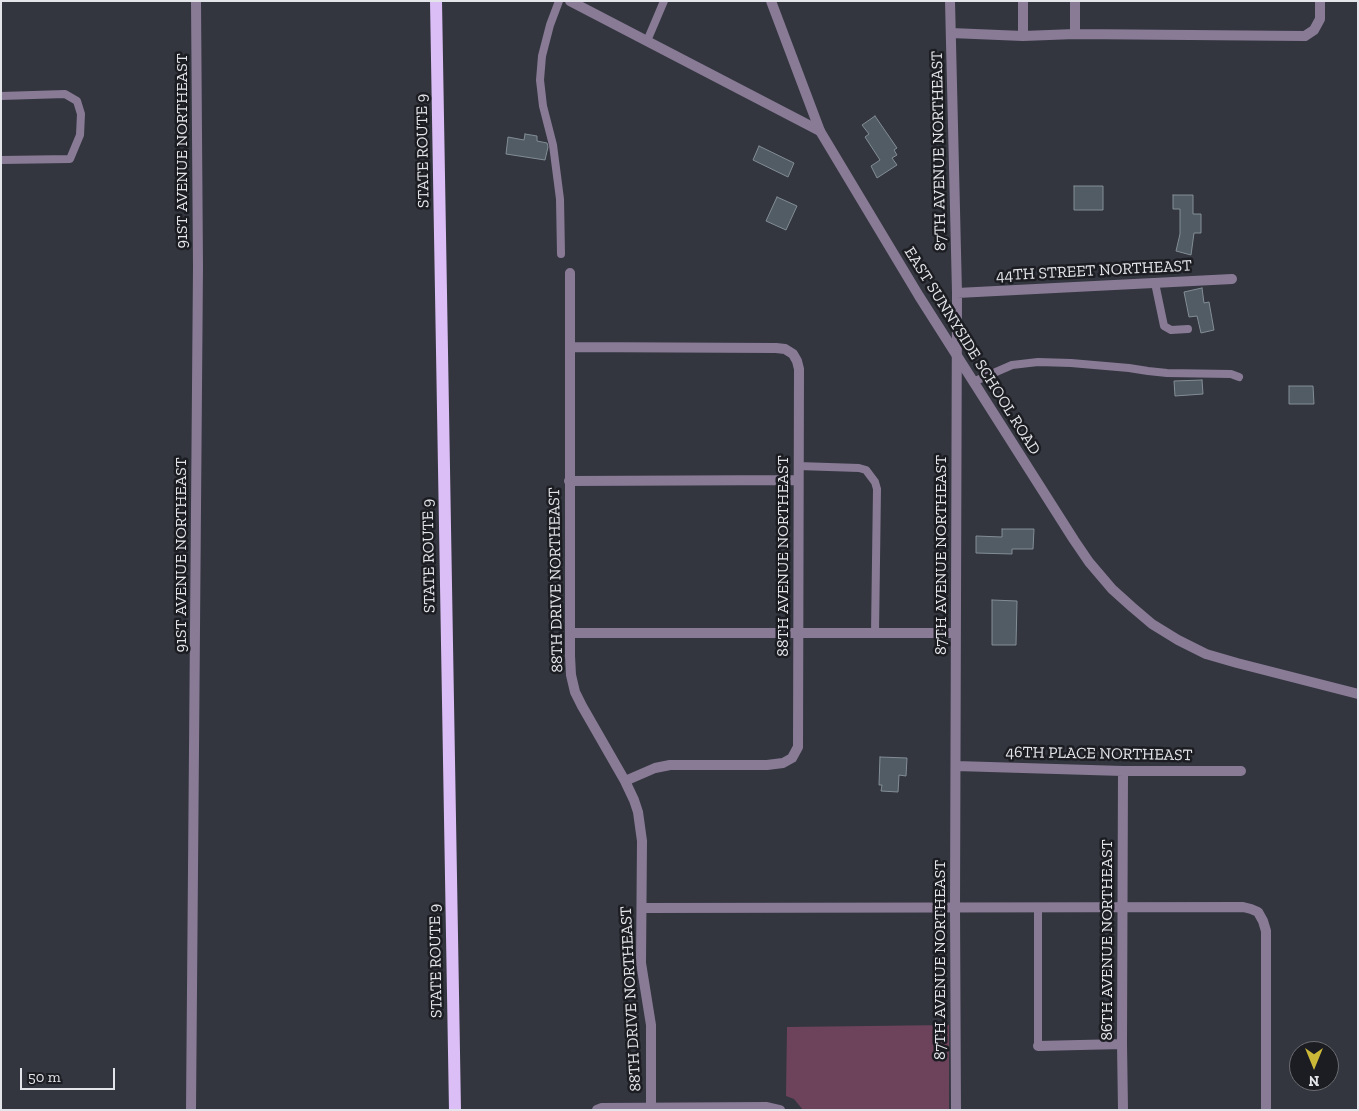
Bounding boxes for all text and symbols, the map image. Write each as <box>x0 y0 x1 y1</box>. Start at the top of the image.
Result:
street label: 87TH AVENUE NORTHEAST <box>928 51 950 251</box>
street label: 91ST AVENUE NORTHEAST <box>172 53 192 249</box>
street label: STATE ROUTE 9 <box>412 94 434 208</box>
street label: EAST SUNNYSIDE SCHOOL ROAD <box>900 243 1044 459</box>
street label: 44TH STREET NORTHEAST <box>995 256 1193 286</box>
street label: 88TH AVENUE NORTHEAST <box>773 455 793 657</box>
street label: 87TH AVENUE NORTHEAST <box>931 455 951 655</box>
street label: 91ST AVENUE NORTHEAST <box>171 457 191 653</box>
street label: 88TH DRIVE NORTHEAST <box>545 487 567 673</box>
street label: STATE ROUTE 9 <box>418 499 440 613</box>
street label: 46TH PLACE NORTHEAST <box>1005 743 1193 765</box>
street label: 86TH AVENUE NORTHEAST <box>1097 839 1117 1041</box>
street label: 87TH AVENUE NORTHEAST <box>930 860 950 1060</box>
street label: STATE ROUTE 9 <box>425 904 447 1018</box>
street label: 88TH DRIVE NORTHEAST <box>617 906 645 1092</box>
north arrow <box>1289 1041 1339 1091</box>
scale bar <box>22 1058 118 1090</box>
text: 50 m <box>28 1068 61 1086</box>
text: N <box>1309 1072 1319 1089</box>

